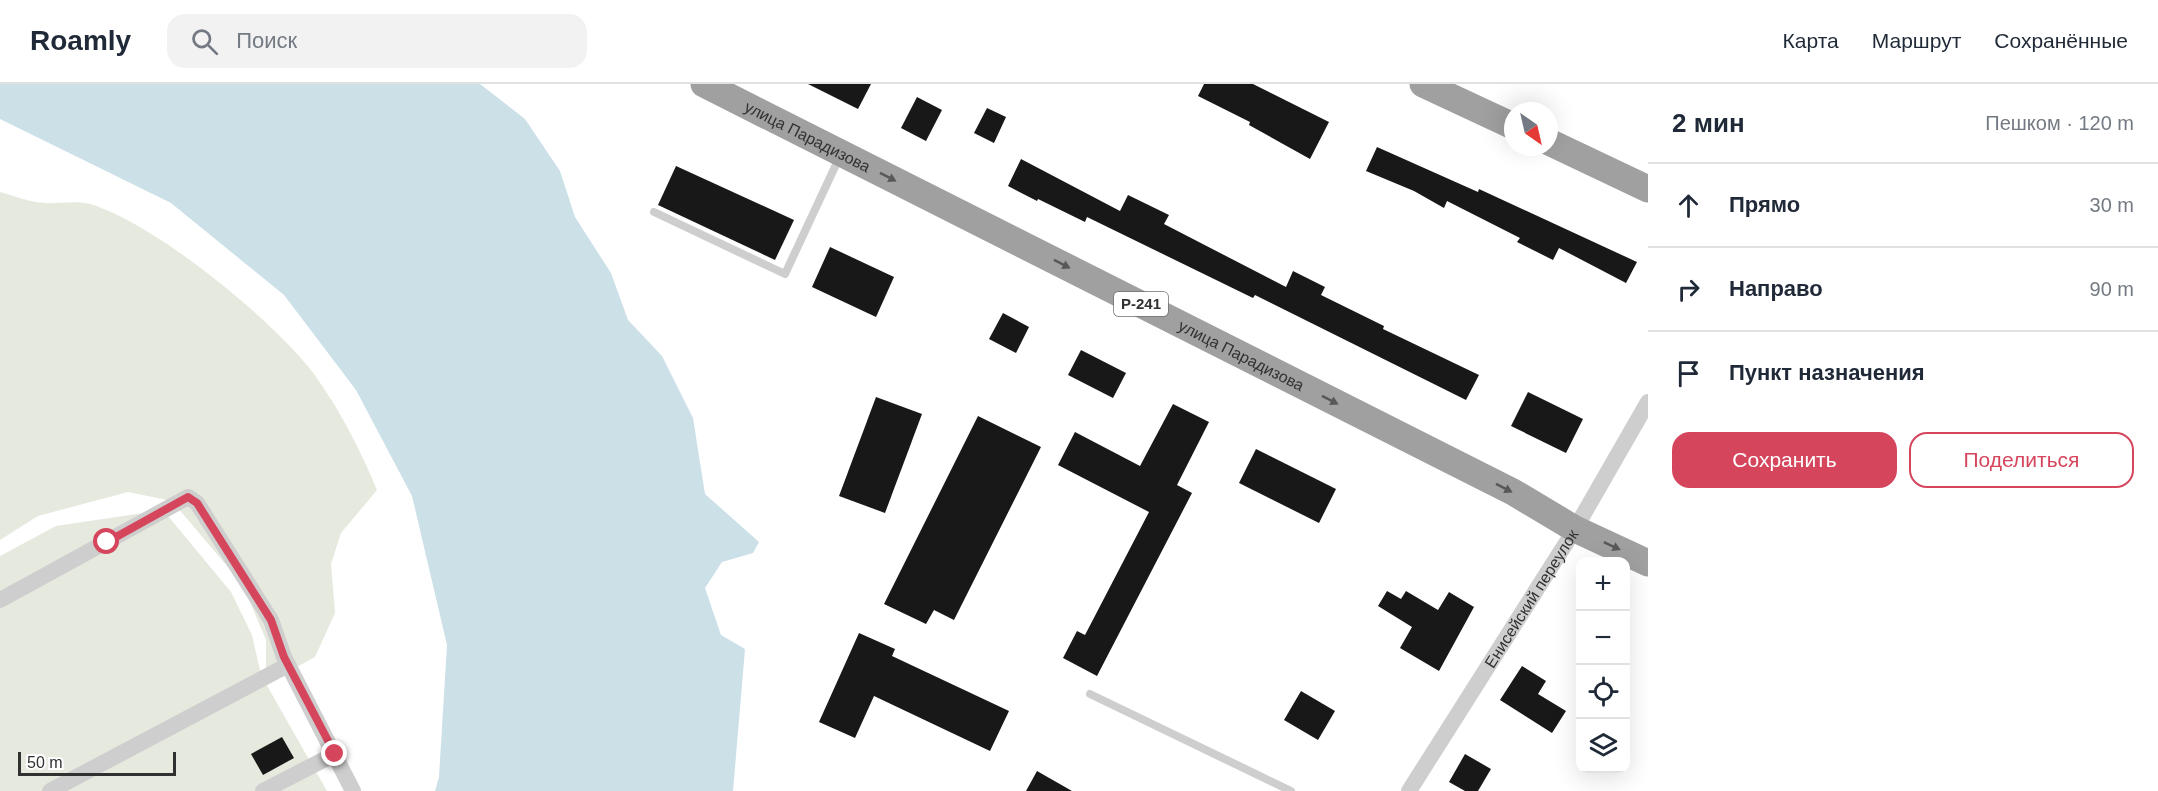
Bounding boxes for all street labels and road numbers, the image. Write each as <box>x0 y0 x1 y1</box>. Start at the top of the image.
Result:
street label: улица Парадизова <box>742 98 873 175</box>
road number: Р-241 <box>1114 292 1168 316</box>
street label: улица Парадизова <box>1176 317 1307 394</box>
street label: Енисейский переулок <box>1481 526 1582 671</box>

